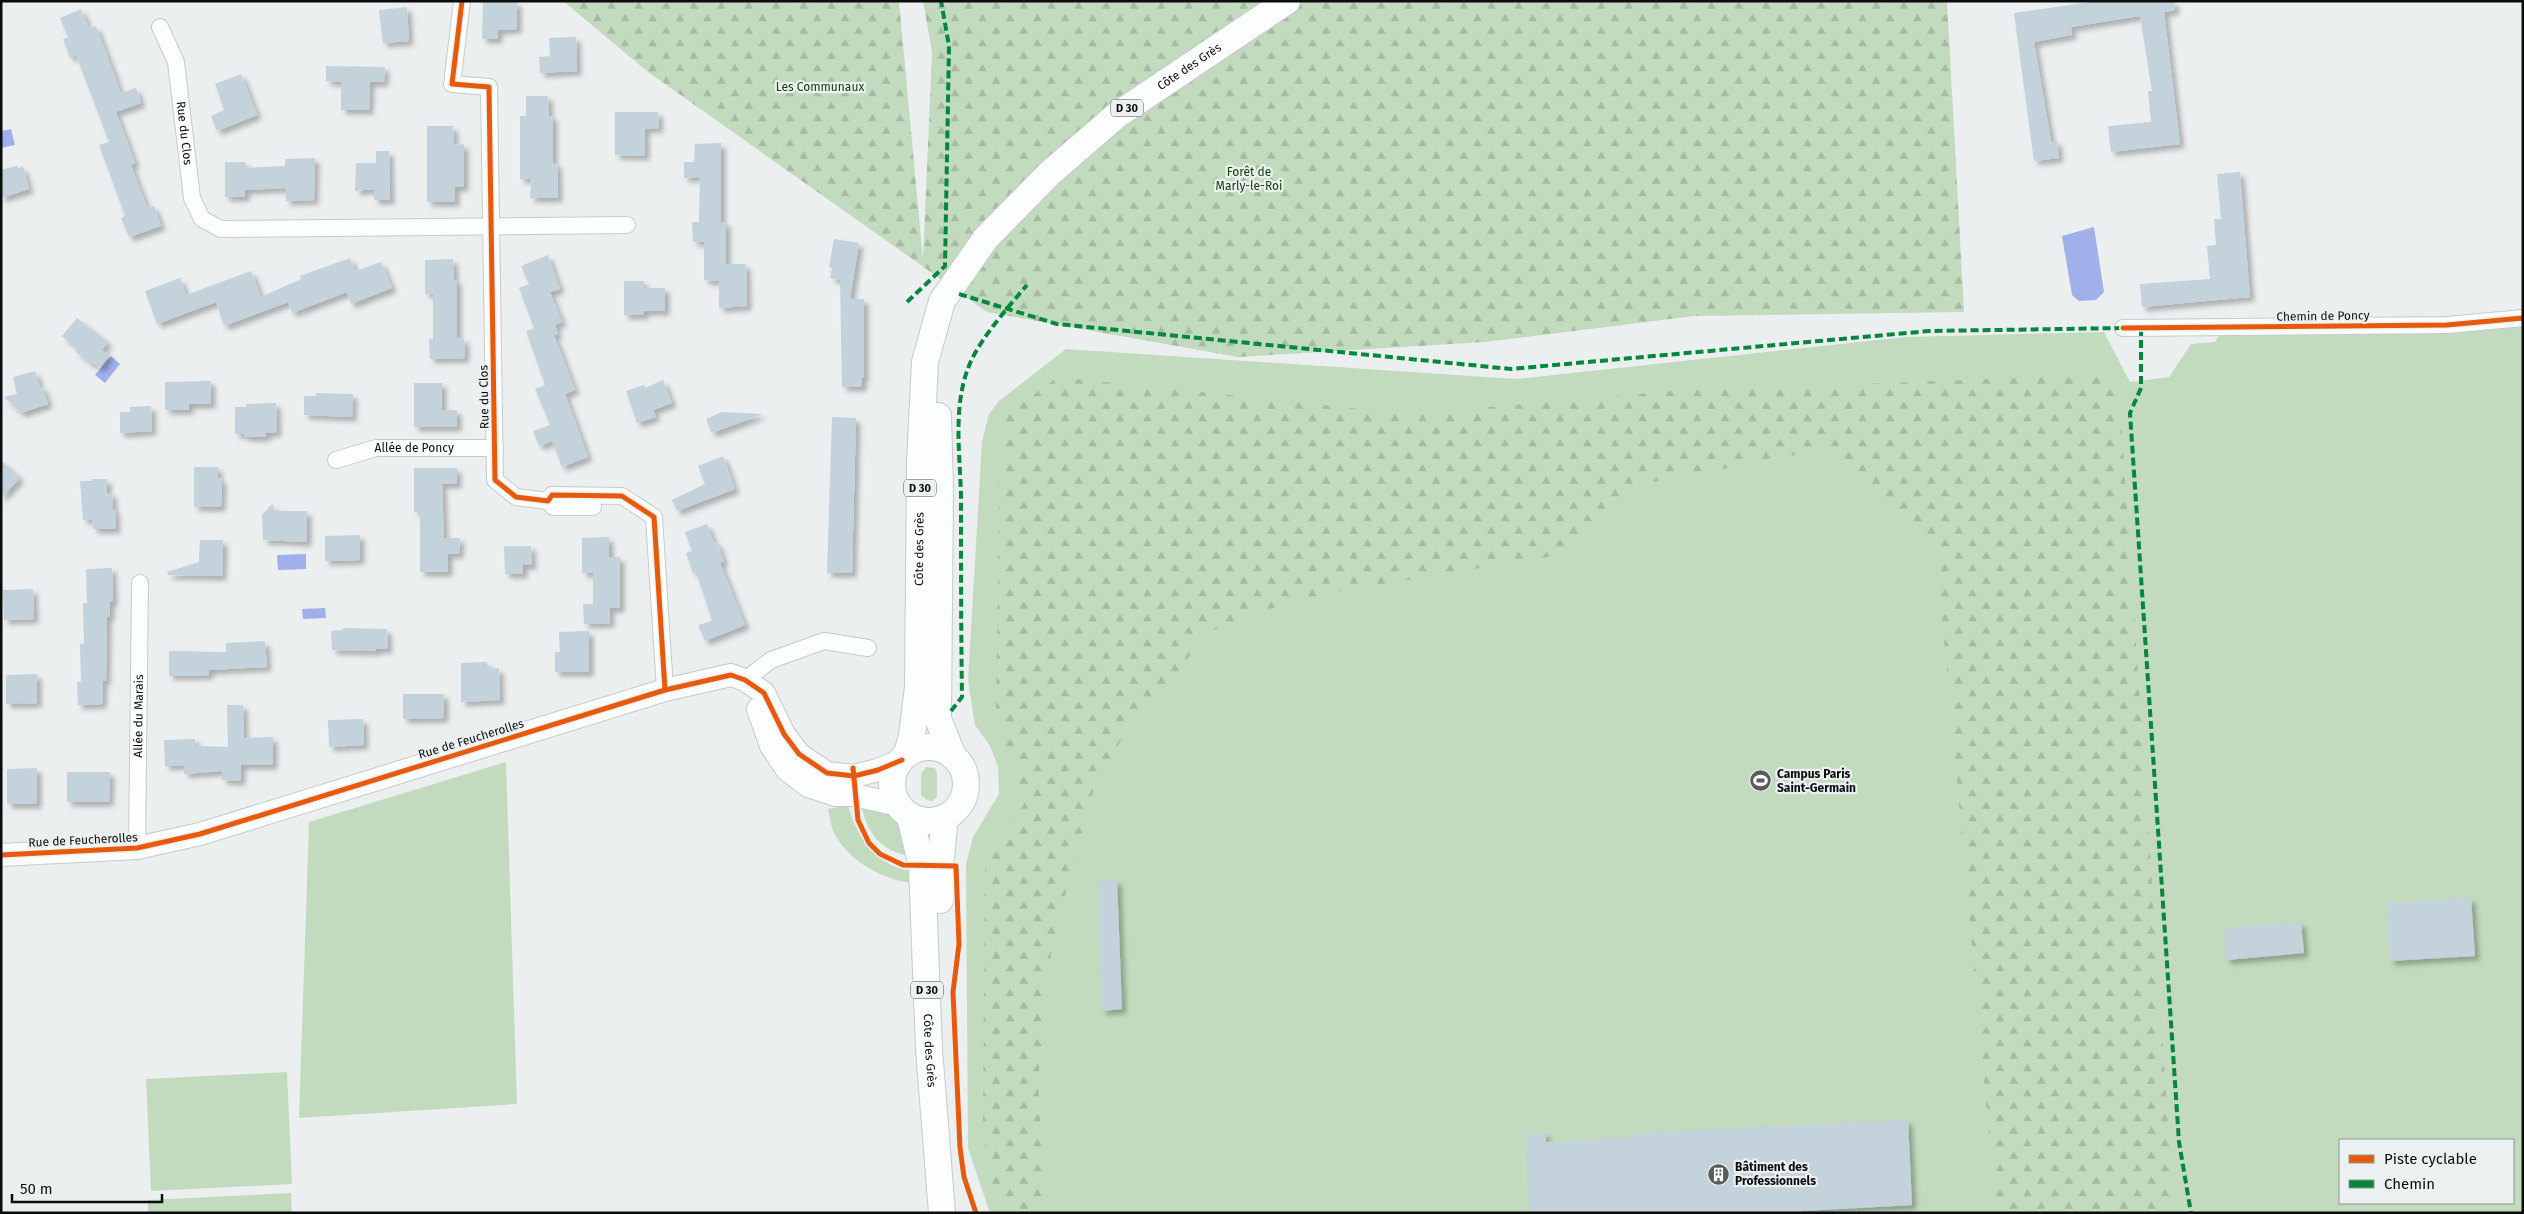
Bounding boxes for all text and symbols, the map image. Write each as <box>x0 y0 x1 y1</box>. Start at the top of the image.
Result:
street label: Côte des Grès <box>1155 40 1224 93</box>
park label: Les Communaux <box>776 80 864 94</box>
street label: Rue du Clos <box>174 100 195 166</box>
road number: D 30 <box>1111 100 1143 116</box>
park label: Forêt de Marly-le-Roi <box>1216 165 1282 193</box>
street label: Chemin de Poncy <box>2276 308 2370 324</box>
street label: Rue du Clos <box>476 365 492 429</box>
street label: Allée de Poncy <box>375 441 454 455</box>
road number: D 30 <box>904 479 936 496</box>
street label: Côte des Grès <box>912 512 927 586</box>
street label: Allée du Marais <box>131 674 146 758</box>
street label: Rue de Feucherolles <box>417 716 526 762</box>
place label: Campus Paris Saint-Germain <box>1777 767 1856 795</box>
sports icon: Campus Paris Saint-Germain <box>1749 769 1773 793</box>
street label: Rue de Feucherolles <box>28 830 138 850</box>
road number: D 30 <box>911 982 943 998</box>
street label: Côte des Grès <box>921 1013 939 1088</box>
legend <box>2339 1139 2514 1204</box>
text: Piste cyclable <box>2384 1150 2477 1168</box>
place label: Bâtiment des Professionnels <box>1735 1160 1816 1188</box>
building icon: Bâtiment des Professionnels <box>1707 1162 1731 1186</box>
scale bar <box>12 1172 162 1204</box>
text: Chemin <box>2384 1175 2435 1193</box>
text: 50 m <box>20 1180 53 1198</box>

